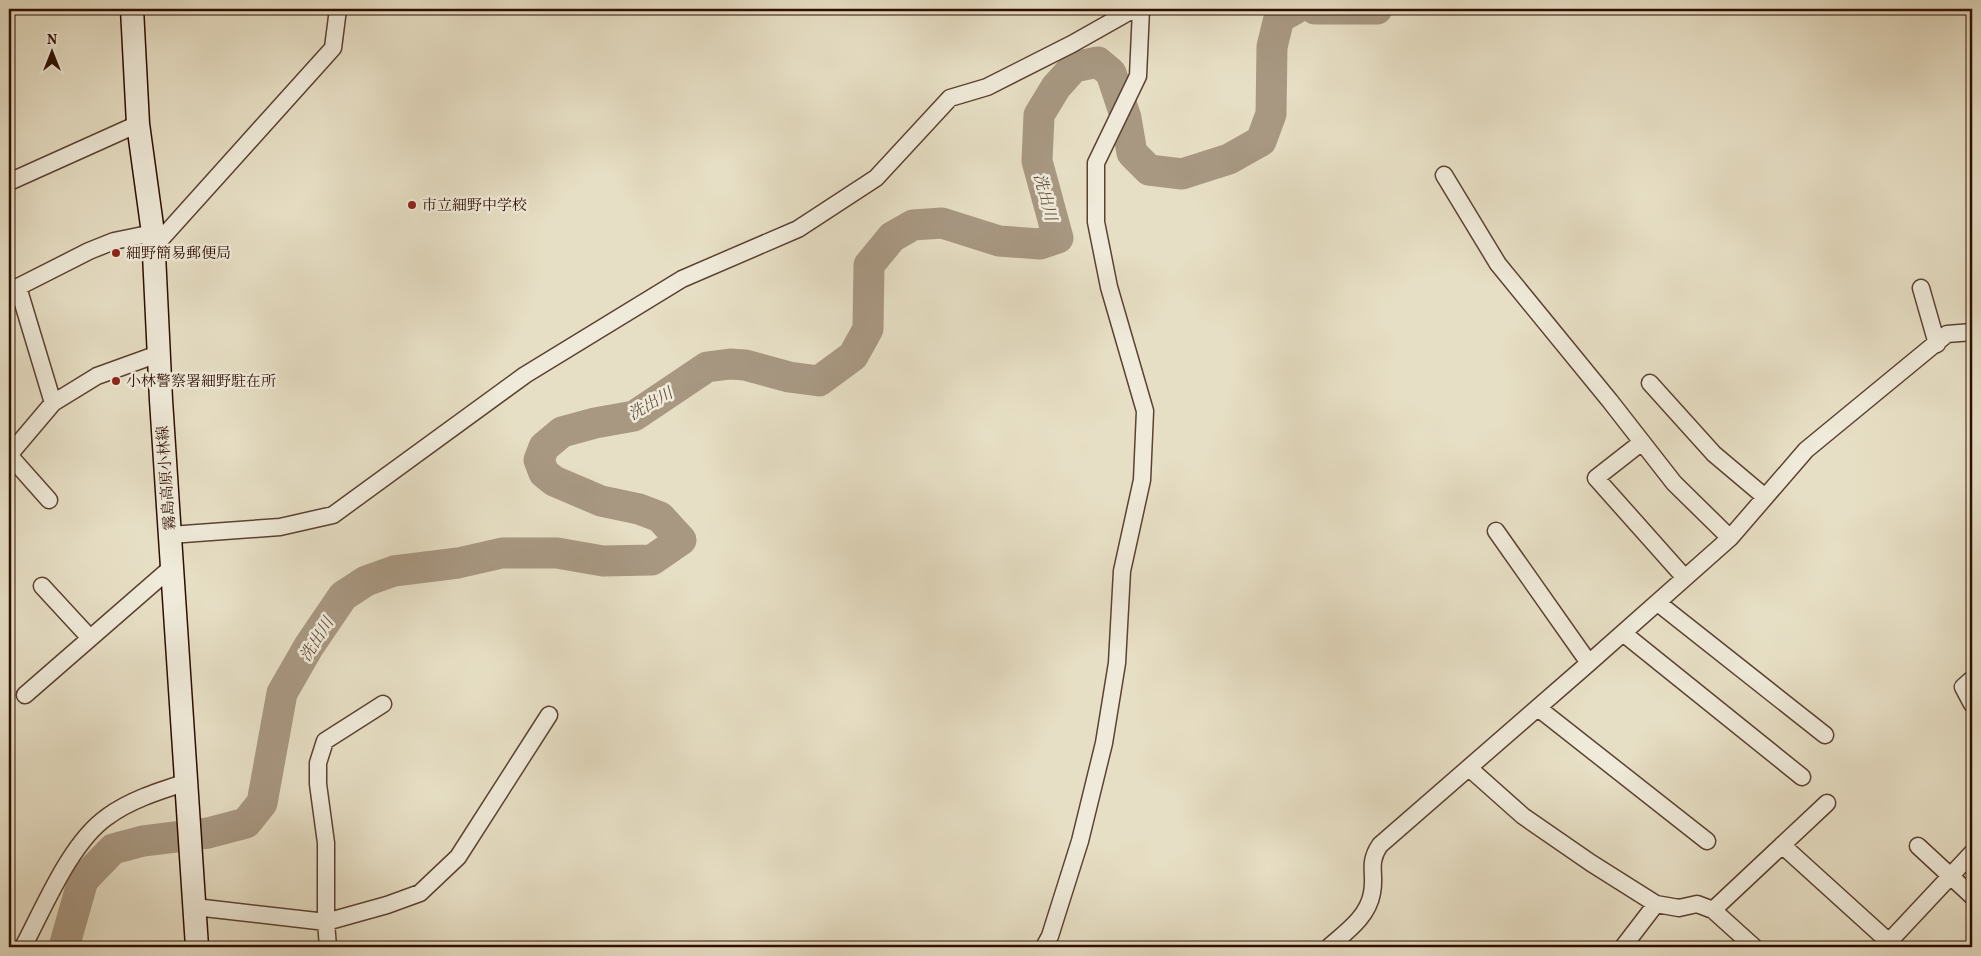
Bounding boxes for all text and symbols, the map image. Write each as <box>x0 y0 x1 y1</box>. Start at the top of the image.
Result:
north arrow <box>28 28 78 78</box>
text: N <box>47 31 57 50</box>
water label: 洗出川 <box>1027 171 1061 225</box>
place label: 市立細野中学校 <box>422 196 527 217</box>
marker: 市立細野中学校 <box>406 199 418 211</box>
place label: 細野簡易郵便局 <box>126 244 231 265</box>
marker: 細野簡易郵便局 <box>110 247 122 259</box>
place label: 小林警察署細野駐在所 <box>126 372 276 393</box>
marker: 小林警察署細野駐在所 <box>110 375 122 387</box>
water label: 洗出川 <box>625 382 679 426</box>
street label: 霧島高原小林線 <box>153 425 182 531</box>
water label: 洗出川 <box>296 612 341 666</box>

